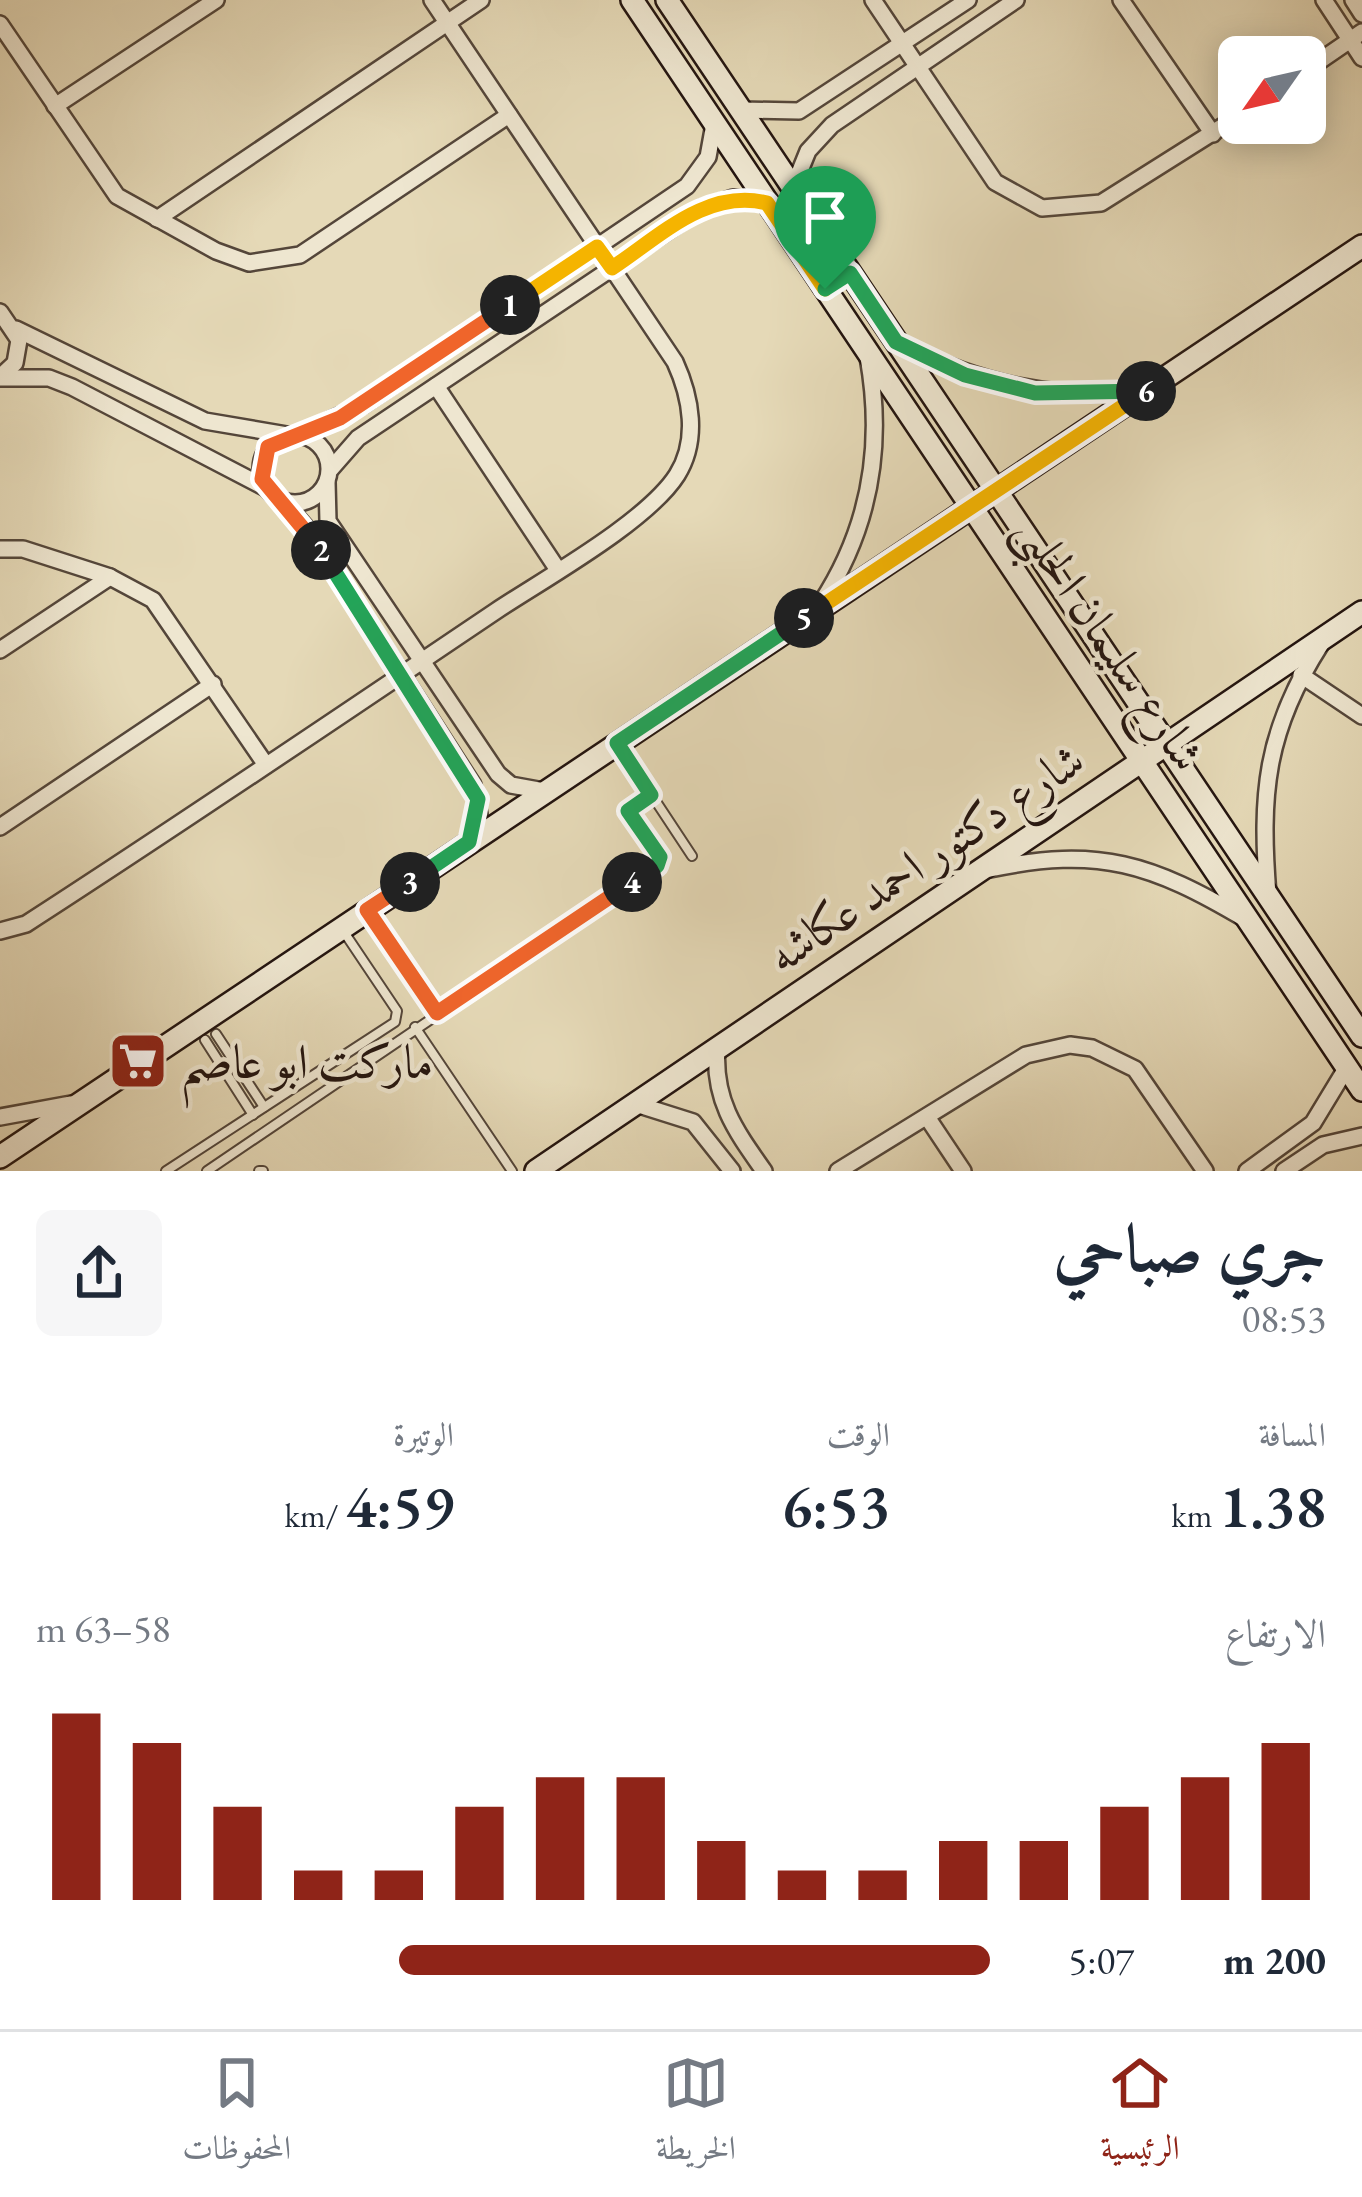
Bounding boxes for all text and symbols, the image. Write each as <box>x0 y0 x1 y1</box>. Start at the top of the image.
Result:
north arrow <box>1218 36 1326 144</box>
map controls <box>1218 36 1326 144</box>
pin <box>774 166 876 289</box>
icon: arrive <box>792 184 858 250</box>
pin: 1 <box>480 275 540 335</box>
text: 1 <box>501 283 519 326</box>
pin: 6 <box>1116 361 1176 421</box>
text: 6 <box>1137 369 1155 412</box>
street label: شارع سليمان الحلبى <box>995 502 1220 787</box>
pin: 2 <box>291 520 351 580</box>
text: 2 <box>312 528 330 571</box>
pin: 5 <box>774 588 834 648</box>
text: 5 <box>795 596 813 639</box>
street label: شارع دكتور احمد عكاشه <box>754 728 1101 994</box>
pin: 3 <box>380 852 440 912</box>
pin: 4 <box>602 852 662 912</box>
text: 3 <box>401 860 419 903</box>
text: 4 <box>623 860 641 903</box>
supermarket icon: ماركت ابو عاصم <box>107 1030 169 1092</box>
place label: ماركت ابو عاصم <box>180 1030 434 1109</box>
text: جري صباحي <box>1053 1205 1326 1291</box>
button: share <box>36 1210 162 1336</box>
text: 08:53 <box>1241 1293 1326 1344</box>
text: الوتيرة <box>393 1413 454 1456</box>
text: الوقت <box>827 1413 890 1456</box>
text: المسافة <box>1259 1413 1326 1456</box>
text: 4:59 <box>345 1467 454 1545</box>
text: 6:53 <box>781 1467 890 1545</box>
text: 1.38 <box>1219 1467 1326 1545</box>
text: /km <box>284 1494 345 1537</box>
text: km <box>1171 1494 1219 1537</box>
text: 58–63 m <box>36 1603 171 1654</box>
text: الارتفاع <box>1225 1608 1326 1659</box>
text: 5:07 <box>1068 1935 1134 1986</box>
text: 200 m <box>1223 1935 1326 1986</box>
tab: المحفوظات <box>182 2050 291 2180</box>
tab: الخريطة <box>656 2050 736 2180</box>
tab: الرئيسية <box>1100 2050 1180 2180</box>

